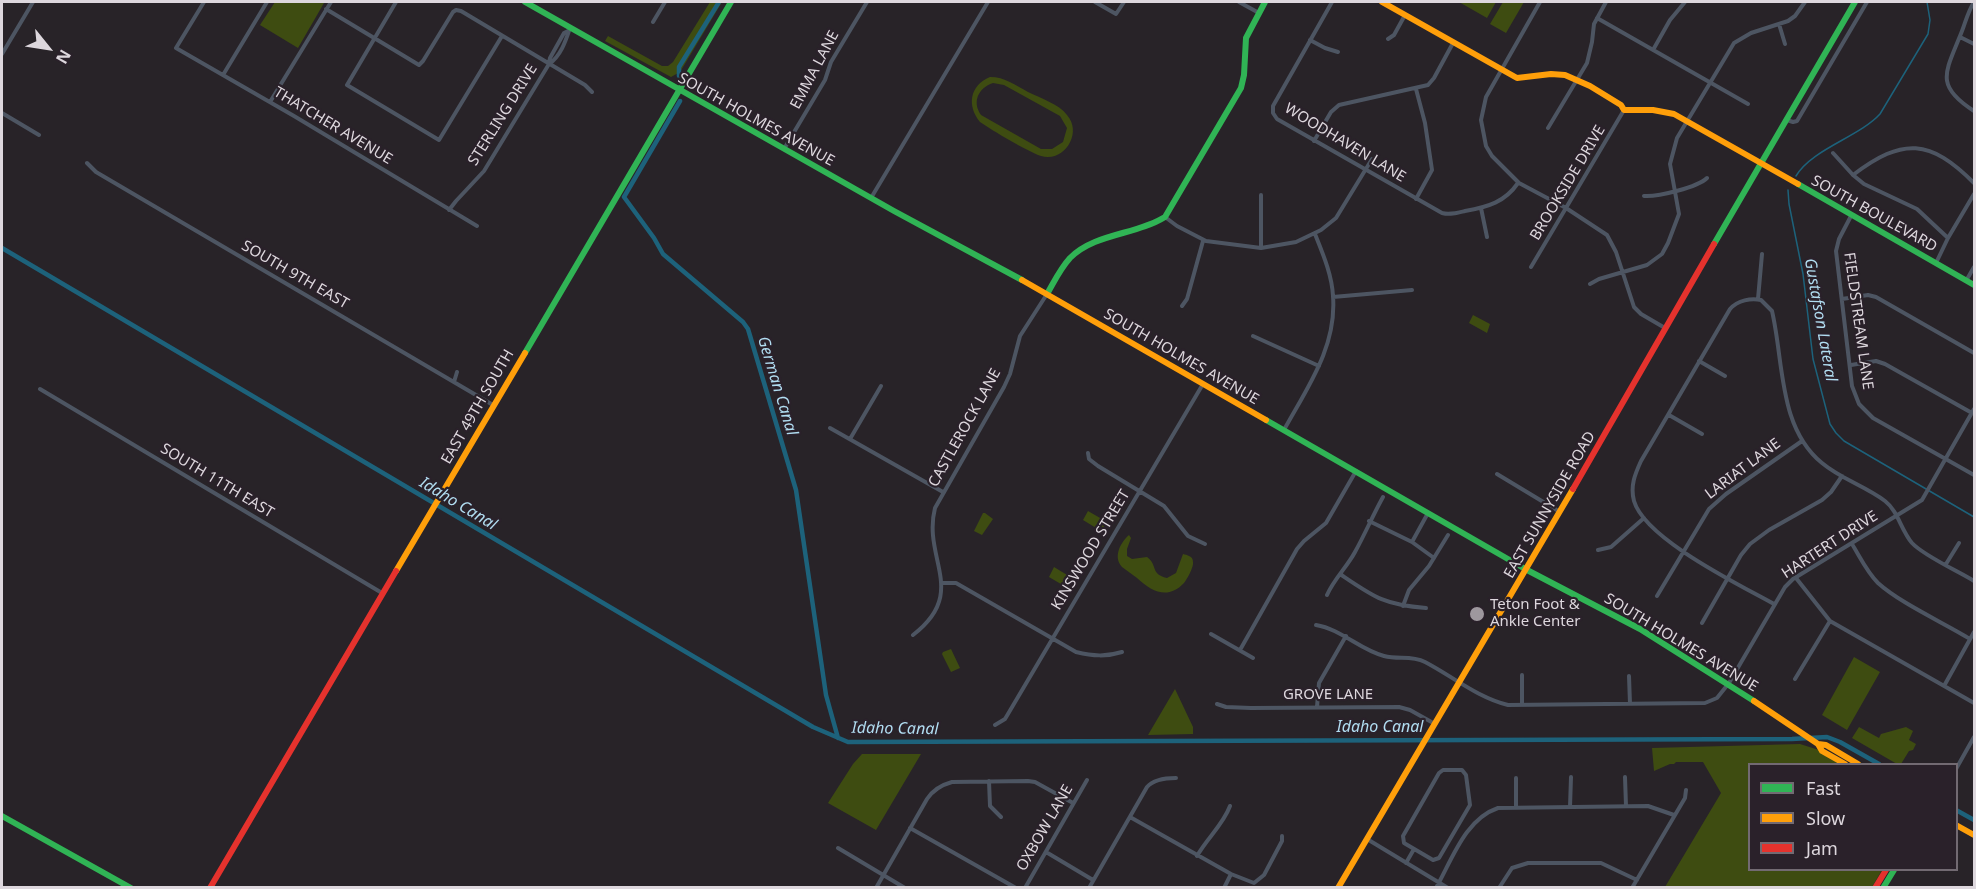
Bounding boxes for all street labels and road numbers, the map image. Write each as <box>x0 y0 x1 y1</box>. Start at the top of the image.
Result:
street label: EMMA LANE <box>787 28 843 112</box>
street label: STERLING DRIVE <box>465 61 541 169</box>
street label: SOUTH HOLMES AVENUE <box>675 69 837 171</box>
street label: THATCHER AVENUE <box>270 83 396 169</box>
street label: WOODHAVEN LANE <box>1281 100 1409 186</box>
street label: BROOKSIDE DRIVE <box>1527 122 1609 244</box>
street label: SOUTH BOULEVARD <box>1808 172 1940 256</box>
street label: SOUTH 9TH EAST <box>238 237 352 313</box>
street label: FIELDSTREAM LANE <box>1839 251 1877 391</box>
street label: SOUTH HOLMES AVENUE <box>1100 305 1262 409</box>
street label: EAST 49TH SOUTH <box>438 347 518 467</box>
street label: CASTLEROCK LANE <box>925 366 1005 490</box>
street label: EAST SUNNYSIDE ROAD <box>1501 428 1599 582</box>
street label: LARIAT LANE <box>1702 435 1784 503</box>
street label: SOUTH 11TH EAST <box>157 440 277 522</box>
street label: KINSWOOD STREET <box>1048 487 1134 613</box>
street label: HARTERT DRIVE <box>1779 507 1881 583</box>
street label: SOUTH HOLMES AVENUE <box>1601 590 1761 696</box>
street label: GROVE LANE <box>1283 686 1373 704</box>
street label: OXBOW LANE <box>1013 782 1077 874</box>

